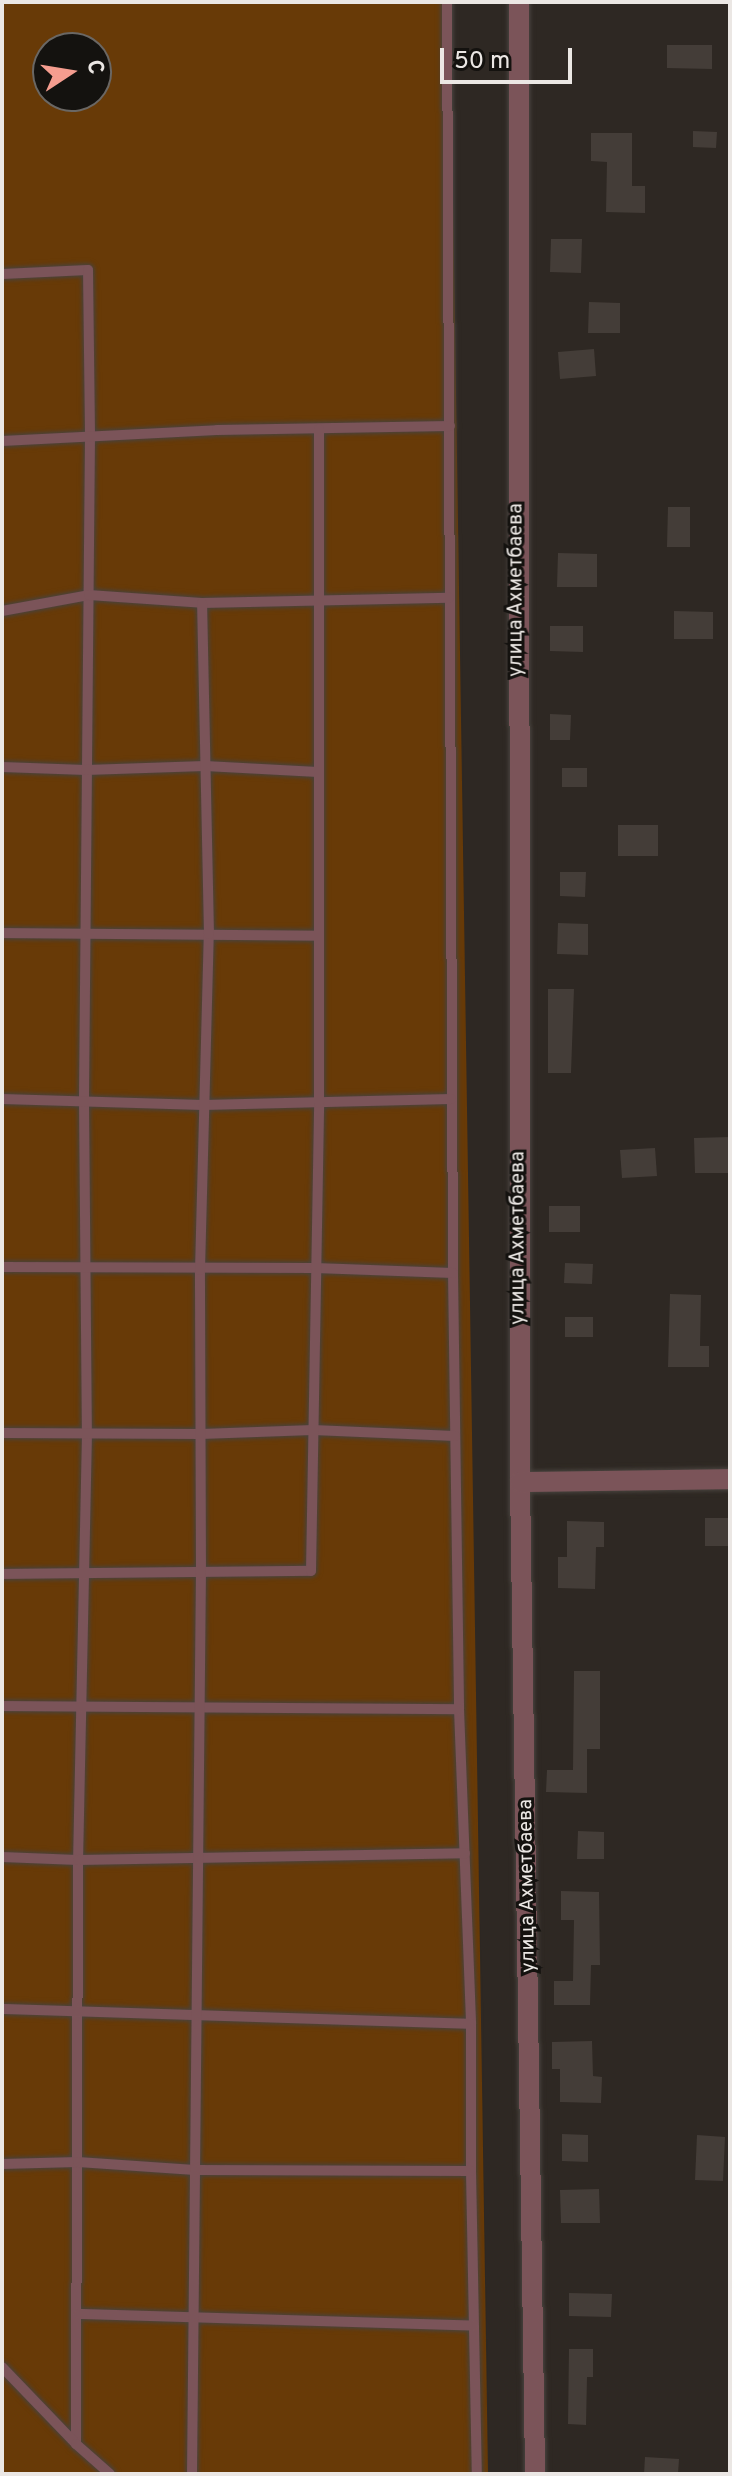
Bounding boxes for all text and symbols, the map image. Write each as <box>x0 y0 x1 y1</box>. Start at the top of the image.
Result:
north arrow <box>32 32 112 112</box>
scale bar <box>444 32 576 82</box>
text: 50 m <box>454 47 510 77</box>
text: С <box>79 58 109 77</box>
street label: улица Ахметбаева <box>505 503 529 677</box>
street label: улица Ахметбаева <box>507 1151 531 1325</box>
street label: улица Ахметбаева <box>514 1798 542 1974</box>

